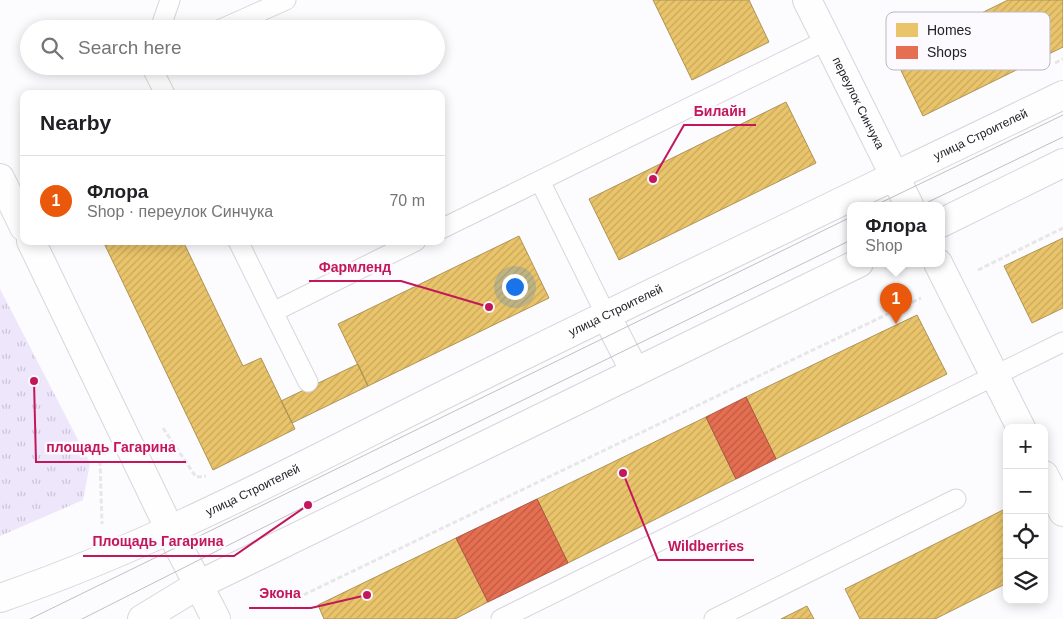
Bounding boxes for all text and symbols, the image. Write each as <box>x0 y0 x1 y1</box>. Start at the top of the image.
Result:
legend <box>886 12 1050 70</box>
search box <box>20 20 445 75</box>
text: Homes <box>927 22 971 38</box>
icon: search <box>38 34 66 62</box>
text: Search here <box>78 37 182 58</box>
text: Shops <box>927 44 967 60</box>
street label: переулок Синчука <box>829 55 887 152</box>
callout: Билайн <box>684 96 756 125</box>
text: Билайн <box>694 103 746 119</box>
street label: улица Строителей <box>931 106 1030 163</box>
text: Nearby <box>40 111 111 134</box>
text: Флора <box>87 181 148 202</box>
text: 1 <box>52 192 60 209</box>
text: 70 m <box>389 192 425 209</box>
popup <box>847 202 945 267</box>
text: Shop · переулок Синчука <box>87 203 273 220</box>
text: Флора <box>865 215 927 236</box>
text: Shop <box>865 237 903 254</box>
callout: Фармленд <box>309 252 401 281</box>
text: Фармленд <box>319 259 391 275</box>
your location <box>502 274 528 300</box>
street label: улица Строителей <box>567 282 665 339</box>
pin: 1 <box>880 283 912 324</box>
map controls <box>1003 424 1048 604</box>
button: + <box>1003 424 1048 469</box>
callout: площадь Гагарина <box>36 433 186 462</box>
text: площадь Гагарина <box>46 439 176 455</box>
street label: улица Строителей <box>204 461 302 519</box>
button: − <box>1003 469 1048 514</box>
button: locate <box>1003 514 1048 559</box>
callout: Площадь Гагарина <box>83 527 234 556</box>
callout: Wildberries <box>658 531 754 560</box>
text: Площадь Гагарина <box>92 533 224 549</box>
text: Wildberries <box>668 538 744 554</box>
button: layers <box>1003 559 1048 604</box>
callout: Экона <box>249 579 311 608</box>
text: Экона <box>259 585 301 601</box>

